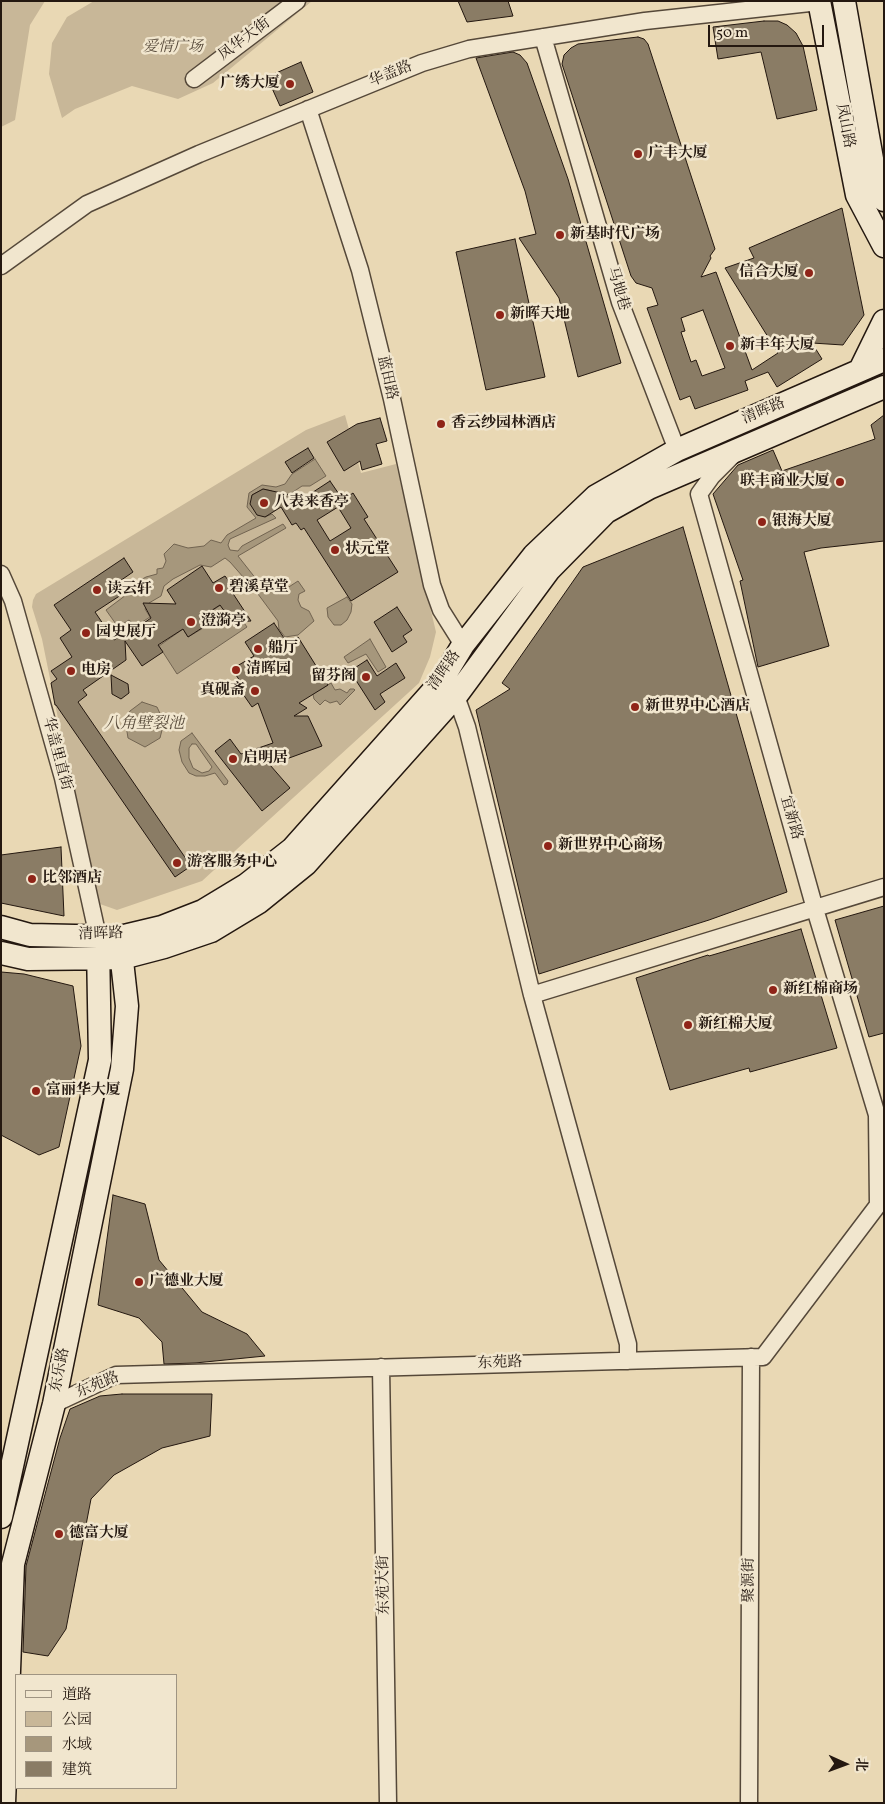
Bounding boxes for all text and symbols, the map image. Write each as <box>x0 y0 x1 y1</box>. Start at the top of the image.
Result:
street label: 凤华大街 <box>216 15 274 65</box>
scale bar <box>710 15 826 47</box>
text: 50 m <box>716 23 748 44</box>
park label: 爱情广场 <box>143 39 203 57</box>
street label: 华盖路 <box>367 58 415 92</box>
place label: 广绣大厦 <box>220 75 280 93</box>
marker: 广绣大厦 <box>284 78 296 90</box>
street label: 凤山路 <box>831 102 857 150</box>
place label: 广丰大厦 <box>648 145 708 163</box>
marker: 广丰大厦 <box>632 148 644 160</box>
place label: 新基时代广场 <box>570 226 660 244</box>
marker: 新基时代广场 <box>554 229 566 241</box>
place label: 信合大厦 <box>739 264 799 282</box>
street label: 马地巷 <box>602 265 632 313</box>
marker: 信合大厦 <box>803 267 815 279</box>
place label: 新晖天地 <box>510 306 570 324</box>
marker: 新晖天地 <box>494 309 506 321</box>
place label: 新丰年大厦 <box>740 337 815 355</box>
marker: 新丰年大厦 <box>724 340 736 352</box>
street label: 蓝田路 <box>372 354 400 402</box>
street label: 清晖路 <box>740 395 788 429</box>
place label: 香云纱园林酒店 <box>451 415 556 433</box>
marker: 香云纱园林酒店 <box>435 418 447 430</box>
place label: 联丰商业大厦 <box>740 473 830 491</box>
marker: 联丰商业大厦 <box>834 476 846 488</box>
place label: 八表来香亭 <box>274 494 349 512</box>
marker: 八表来香亭 <box>258 497 270 509</box>
place label: 银海大厦 <box>772 513 832 531</box>
marker: 银海大厦 <box>756 516 768 528</box>
place label: 状元堂 <box>345 541 390 559</box>
marker: 状元堂 <box>329 544 341 556</box>
place label: 碧溪草堂 <box>229 579 289 597</box>
place label: 读云轩 <box>107 581 152 599</box>
marker: 碧溪草堂 <box>213 582 225 594</box>
marker: 读云轩 <box>91 584 103 596</box>
place label: 澄漪亭 <box>201 613 246 631</box>
marker: 澄漪亭 <box>185 616 197 628</box>
place label: 园史展厅 <box>96 624 156 642</box>
marker: 园史展厅 <box>80 627 92 639</box>
place label: 船厅 <box>268 640 298 658</box>
marker: 船厅 <box>252 643 264 655</box>
street label: 清晖路 <box>425 647 465 695</box>
place label: 清晖园 <box>246 661 291 679</box>
place label: 电房 <box>81 662 111 680</box>
marker: 清晖园 <box>230 664 242 676</box>
marker: 电房 <box>65 665 77 677</box>
place label: 留芬阁 <box>311 668 356 686</box>
marker: 留芬阁 <box>360 671 372 683</box>
place label: 真砚斋 <box>200 682 245 700</box>
marker: 真砚斋 <box>249 685 261 697</box>
place label: 新世界中心酒店 <box>645 698 750 716</box>
marker: 新世界中心酒店 <box>629 701 641 713</box>
street label: 华盖里直街 <box>38 715 74 793</box>
water label: 八角壁裂池 <box>104 715 184 735</box>
place label: 启明居 <box>243 750 288 768</box>
marker: 启明居 <box>227 753 239 765</box>
street label: 宜新路 <box>775 794 805 842</box>
place label: 新世界中心商场 <box>558 837 663 855</box>
marker: 新世界中心商场 <box>542 840 554 852</box>
place label: 游客服务中心 <box>187 854 277 872</box>
marker: 游客服务中心 <box>171 857 183 869</box>
place label: 比邻酒店 <box>42 870 102 888</box>
marker: 比邻酒店 <box>26 873 38 885</box>
street label: 清晖路 <box>78 925 124 945</box>
place label: 新红棉商场 <box>783 981 858 999</box>
marker: 新红棉商场 <box>767 984 779 996</box>
place label: 新红棉大厦 <box>698 1016 773 1034</box>
marker: 新红棉大厦 <box>682 1019 694 1031</box>
place label: 富丽华大厦 <box>46 1082 121 1100</box>
marker: 富丽华大厦 <box>30 1085 42 1097</box>
place label: 广德业大厦 <box>149 1273 224 1291</box>
marker: 广德业大厦 <box>133 1276 145 1288</box>
street label: 东乐路 <box>48 1346 74 1394</box>
street label: 东苑路 <box>477 1354 523 1374</box>
street label: 东苑路 <box>74 1369 122 1403</box>
place label: 德富大厦 <box>69 1525 129 1543</box>
marker: 德富大厦 <box>53 1528 65 1540</box>
street label: 东苑大街 <box>375 1555 395 1615</box>
street label: 聚源街 <box>741 1558 759 1602</box>
legend <box>15 1674 178 1789</box>
text: 道路 <box>62 1685 92 1706</box>
text: 公园 <box>62 1710 92 1731</box>
text: 水域 <box>62 1735 92 1756</box>
north arrow <box>820 1739 870 1789</box>
text: 北 <box>851 1757 870 1772</box>
text: 建筑 <box>62 1760 92 1781</box>

